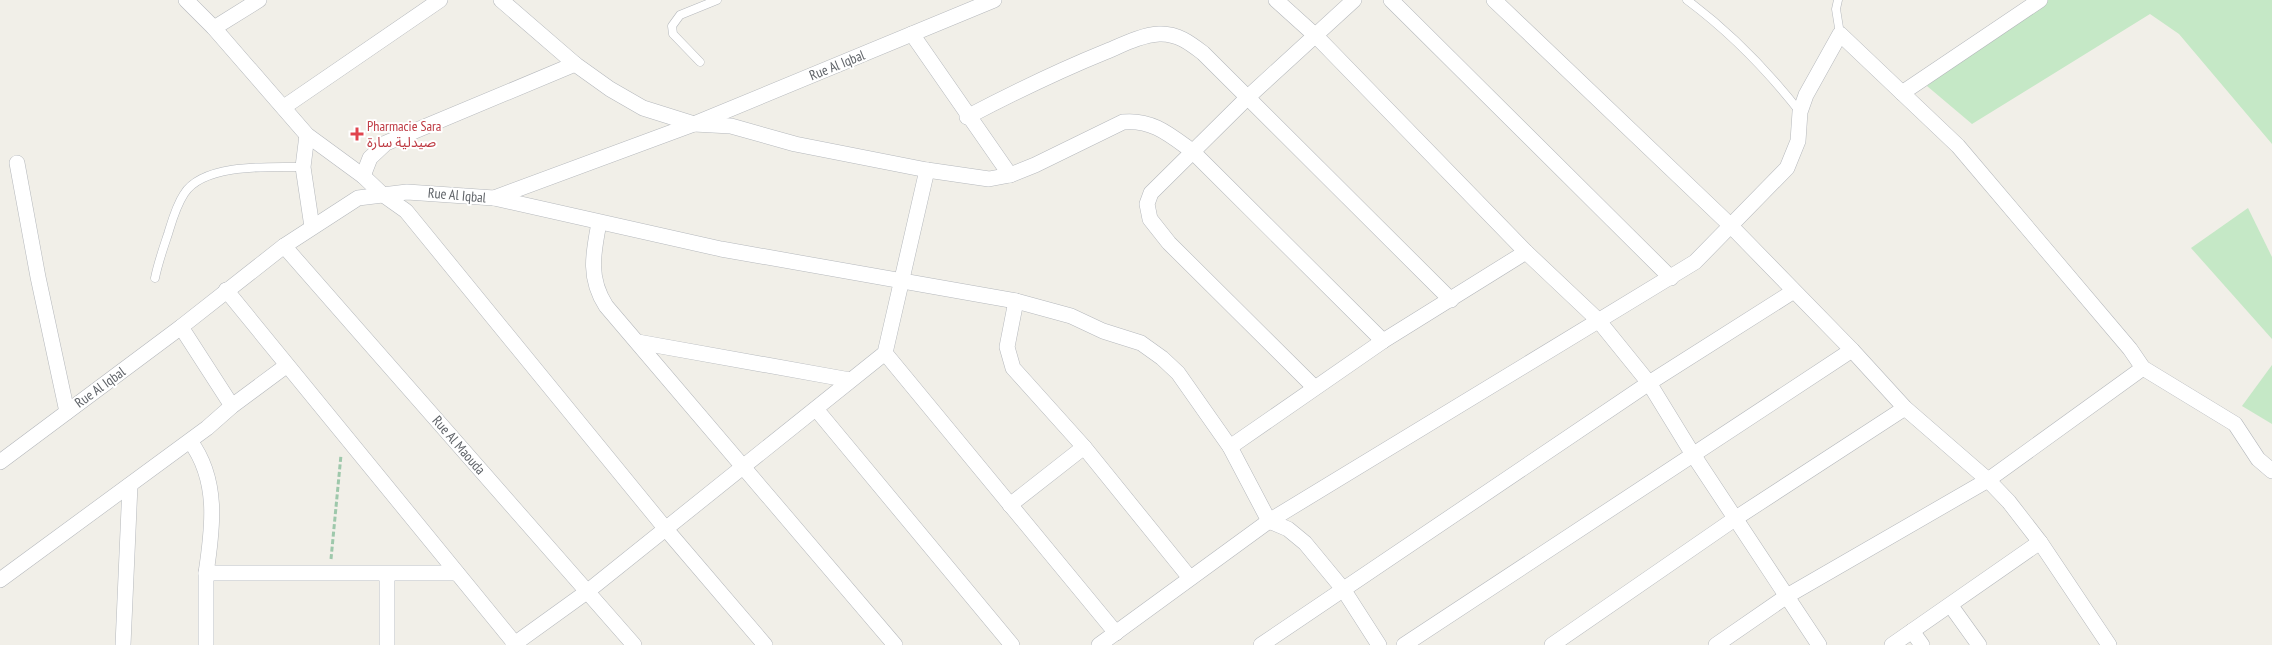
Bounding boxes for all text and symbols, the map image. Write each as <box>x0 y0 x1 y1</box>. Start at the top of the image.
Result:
street label: Rue Al Iqbal <box>807 45 868 84</box>
place label: Pharmacie Sara صيدلية سارة <box>367 117 441 151</box>
marker: Pharmacie Sara صيدلية سارة <box>351 128 363 140</box>
street label: Rue Al Iqbal <box>427 183 488 207</box>
street label: Rue Al Iqbal <box>71 362 129 411</box>
street label: Rue Al Maouda <box>428 412 490 478</box>

